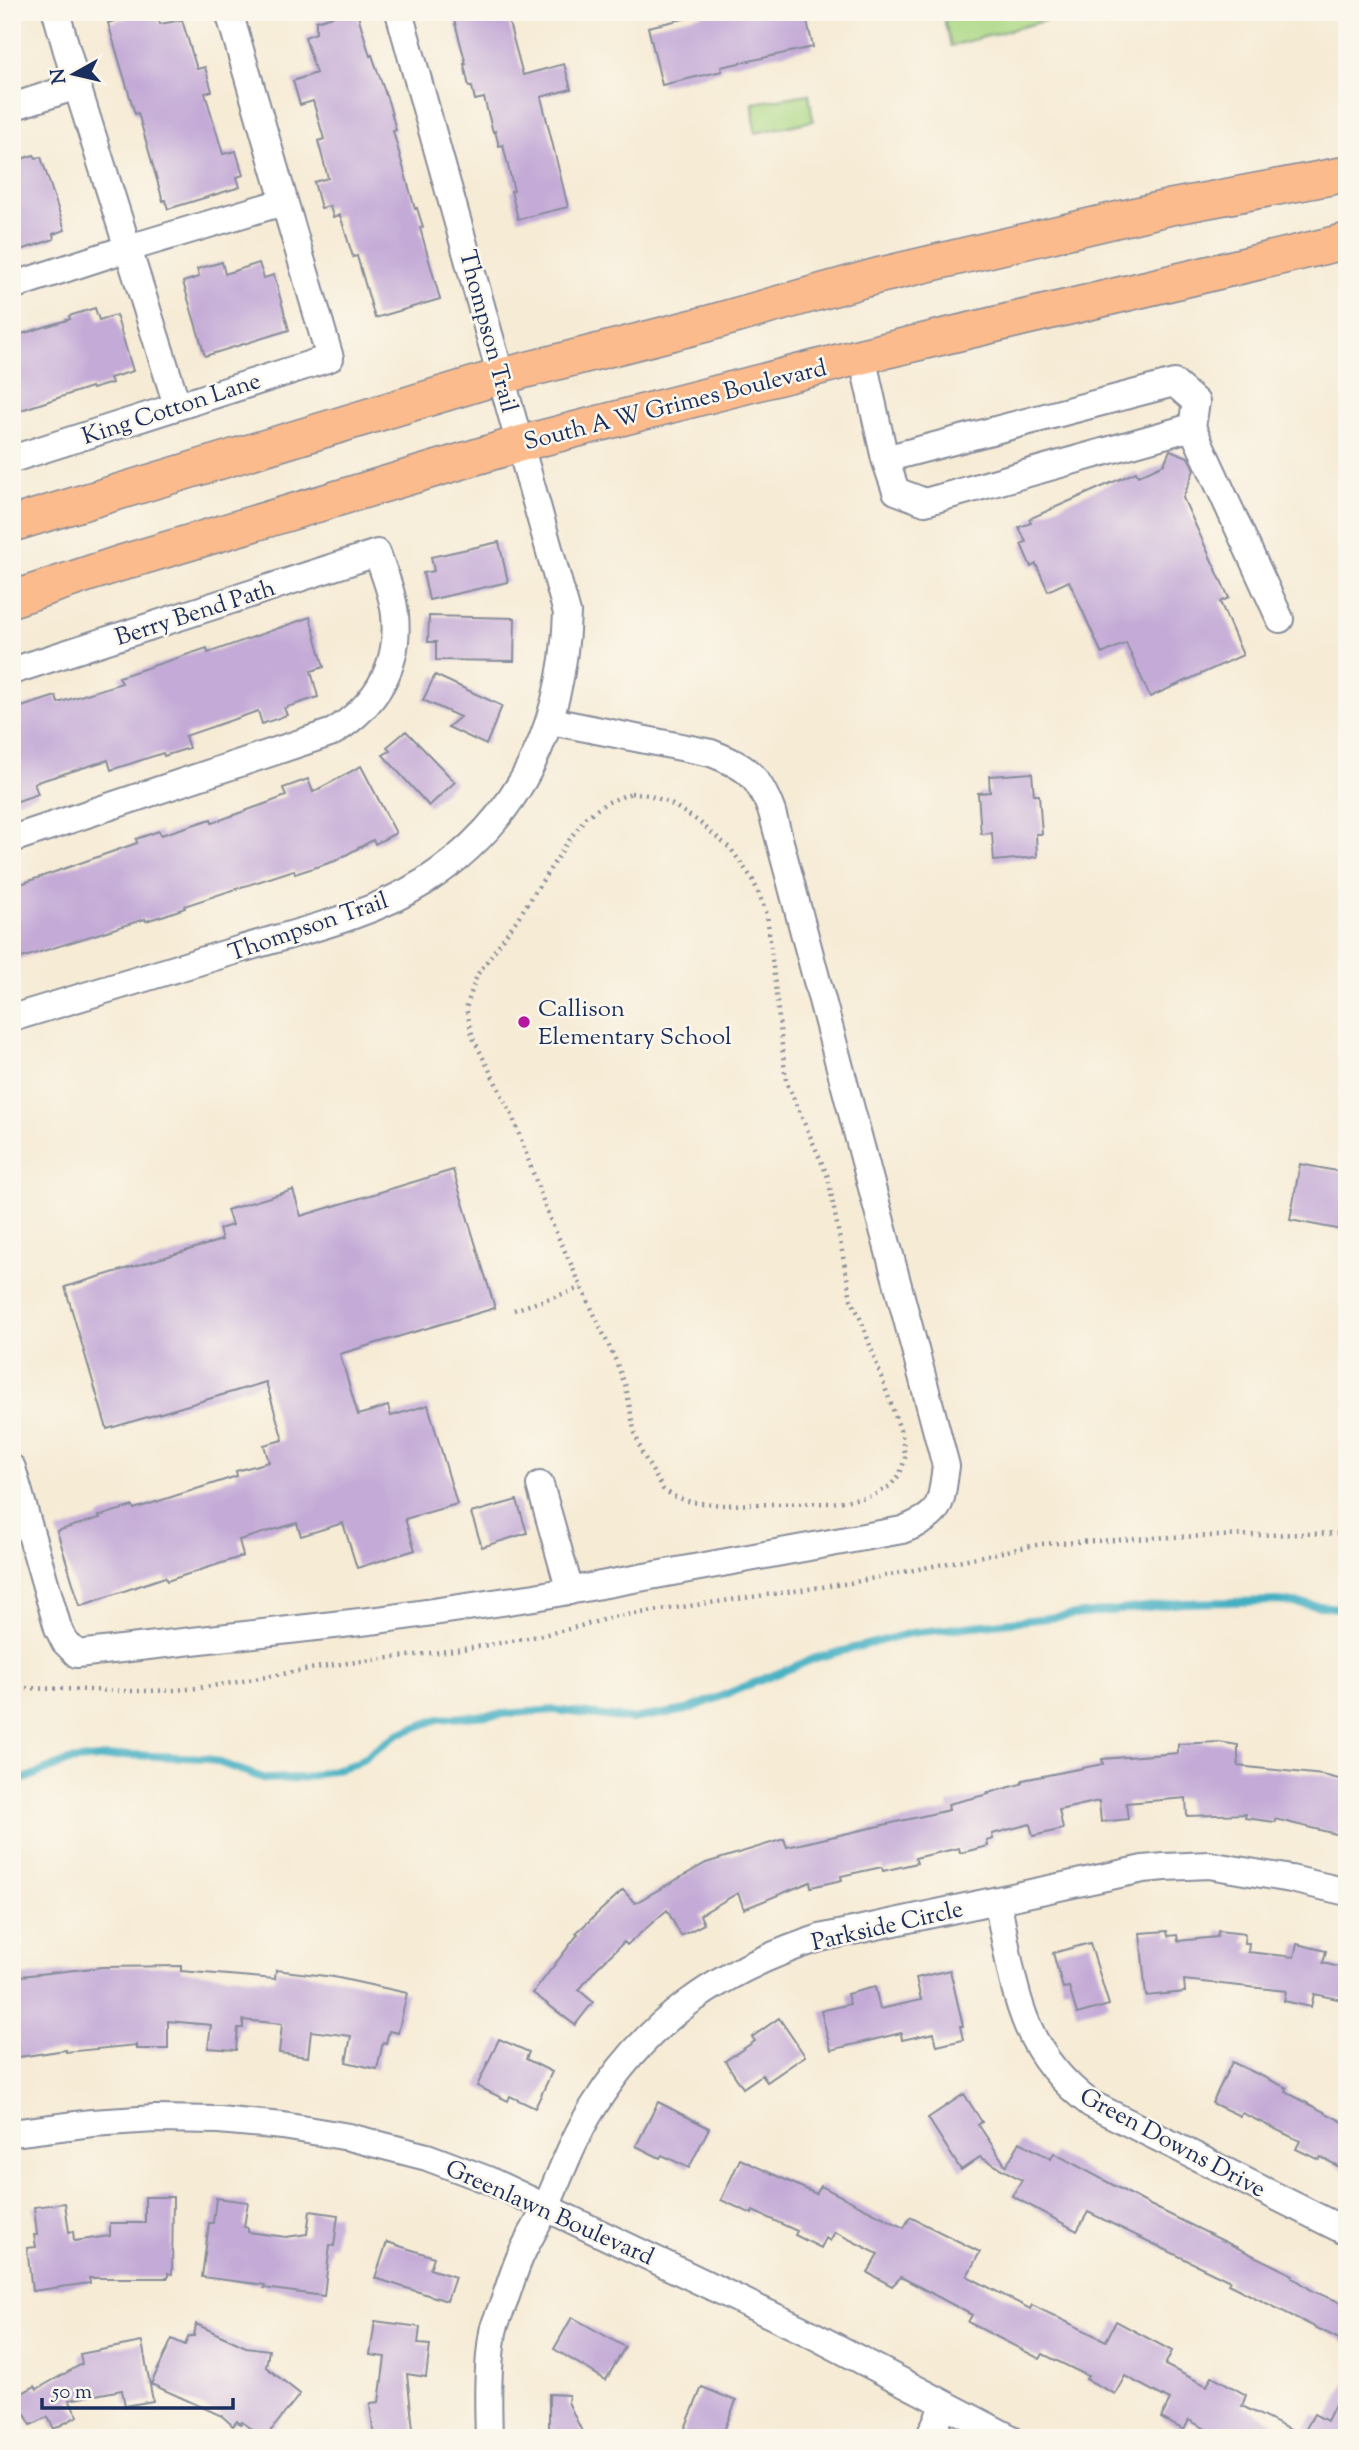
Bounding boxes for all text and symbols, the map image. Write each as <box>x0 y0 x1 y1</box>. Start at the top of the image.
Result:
north arrow <box>38 38 108 108</box>
text: N <box>45 67 74 85</box>
street label: Thompson Trail <box>449 246 525 417</box>
street label: South A W Grimes Boulevard <box>520 352 831 460</box>
street label: King Cotton Lane <box>78 365 265 455</box>
street label: Berry Bend Path <box>111 572 280 656</box>
street label: Thompson Trail <box>224 885 393 971</box>
place label: Callison Elementary School <box>538 993 732 1055</box>
marker: Callison Elementary School <box>516 1014 532 1030</box>
street label: Parkside Circle <box>808 1893 967 1961</box>
street label: Green Downs Drive <box>1073 2080 1271 2207</box>
street label: Greenlawn Boulevard <box>439 2153 659 2275</box>
scale bar <box>42 2366 233 2410</box>
text: 50 m <box>51 2378 92 2408</box>

